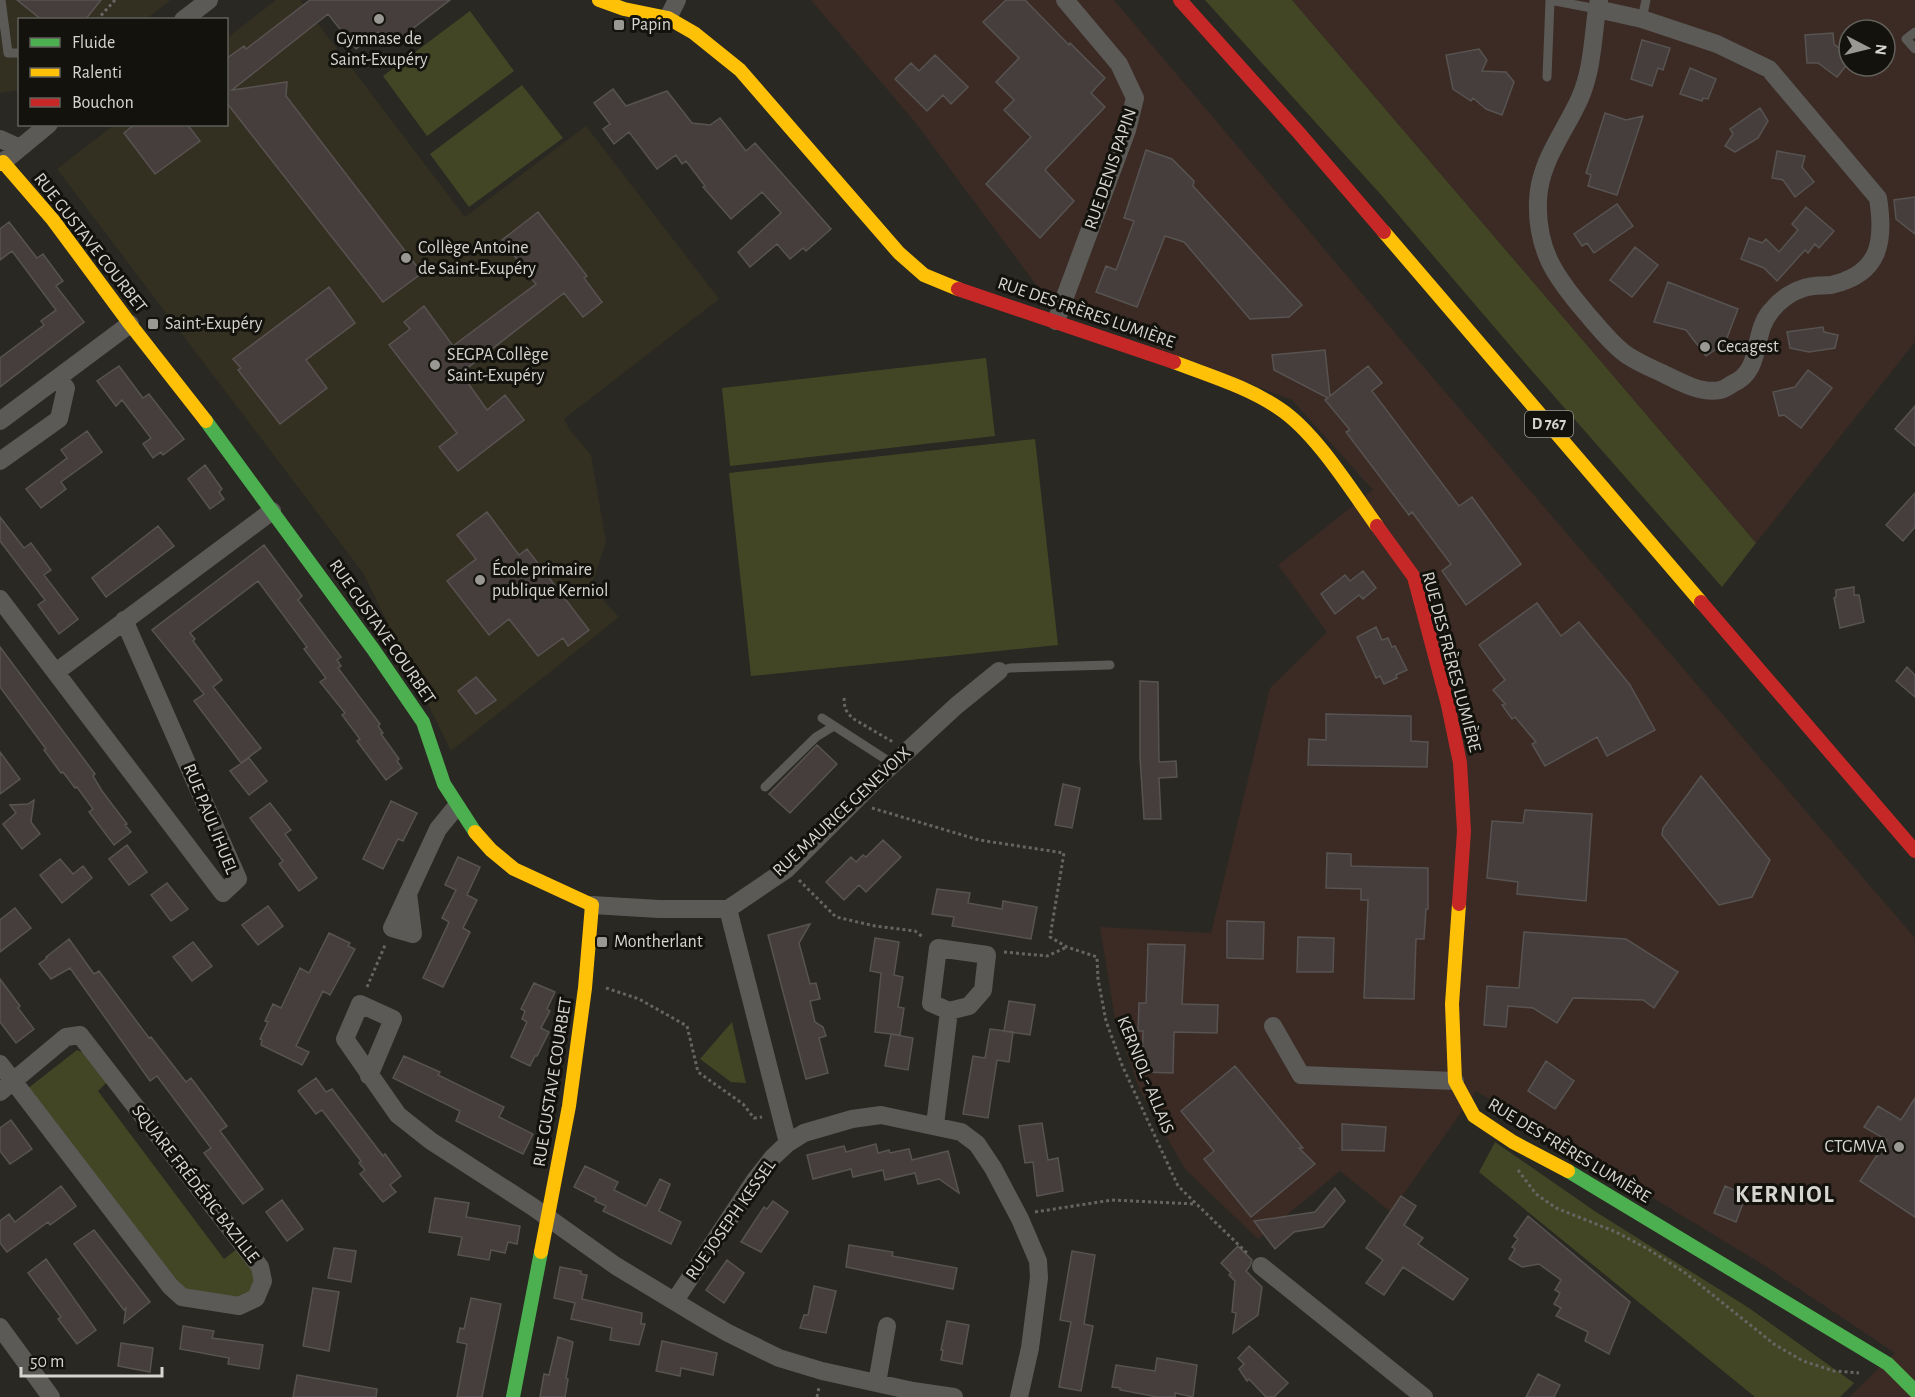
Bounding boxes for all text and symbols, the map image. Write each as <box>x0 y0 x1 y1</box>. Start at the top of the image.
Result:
marker: Gymnase de Saint-Exupéry <box>372 12 386 26</box>
place label: Papin <box>631 16 671 34</box>
legend <box>18 18 228 126</box>
marker: Papin <box>612 18 626 32</box>
north arrow <box>1837 18 1897 78</box>
place label: Gymnase de Saint-Exupéry <box>330 30 428 69</box>
text: Fluide <box>72 34 115 52</box>
text: N <box>1872 43 1890 56</box>
text: Ralenti <box>72 64 122 82</box>
text: Bouchon <box>72 94 134 112</box>
street label: RUE DENIS PAPIN <box>1082 106 1140 232</box>
street label: RUE GUSTAVE COURBET <box>30 170 150 316</box>
place label: Collège Antoine de Saint-Exupéry <box>418 239 536 278</box>
marker: Collège Antoine de Saint-Exupéry <box>399 251 413 265</box>
street label: RUE DES FRÈRES LUMIÈRE <box>995 271 1178 352</box>
place label: Saint-Exupéry <box>165 315 263 333</box>
marker: Saint-Exupéry <box>146 317 160 331</box>
place label: Cecagest <box>1717 338 1779 356</box>
marker: Cecagest <box>1698 340 1712 354</box>
place label: SEGPA Collège Saint-Exupéry <box>447 346 548 385</box>
marker: SEGPA Collège Saint-Exupéry <box>428 358 442 372</box>
road number: D 767 <box>1525 411 1573 437</box>
street label: RUE GUSTAVE COURBET <box>325 557 439 708</box>
place label: École primaire publique Kerniol <box>492 558 608 600</box>
street label: RUE DES FRÈRES LUMIÈRE <box>1418 569 1487 754</box>
marker: École primaire publique Kerniol <box>473 573 487 587</box>
street label: RUE MAURICE GENEVOIX <box>770 744 915 880</box>
street label: RUE PAUL IHUEL <box>180 761 241 877</box>
place label: Montherlant <box>614 933 703 951</box>
marker: Montherlant <box>595 935 609 949</box>
street label: RUE GUSTAVE COURBET <box>531 996 575 1168</box>
street label: KERNIOL - ALLAIS <box>1113 1014 1177 1136</box>
street label: RUE DES FRÈRES LUMIÈRE <box>1485 1093 1655 1207</box>
street label: SQUARE FRÉDÉRIC BAZILLE <box>128 1100 265 1266</box>
place label: CTGMVA <box>1825 1138 1888 1156</box>
marker: CTGMVA <box>1892 1140 1906 1154</box>
street label: RUE JOSEPH KESSEL <box>683 1156 780 1284</box>
district label: KERNIOL <box>1735 1183 1835 1207</box>
scale bar <box>21 1340 162 1378</box>
text: 50 m <box>30 1353 64 1371</box>

